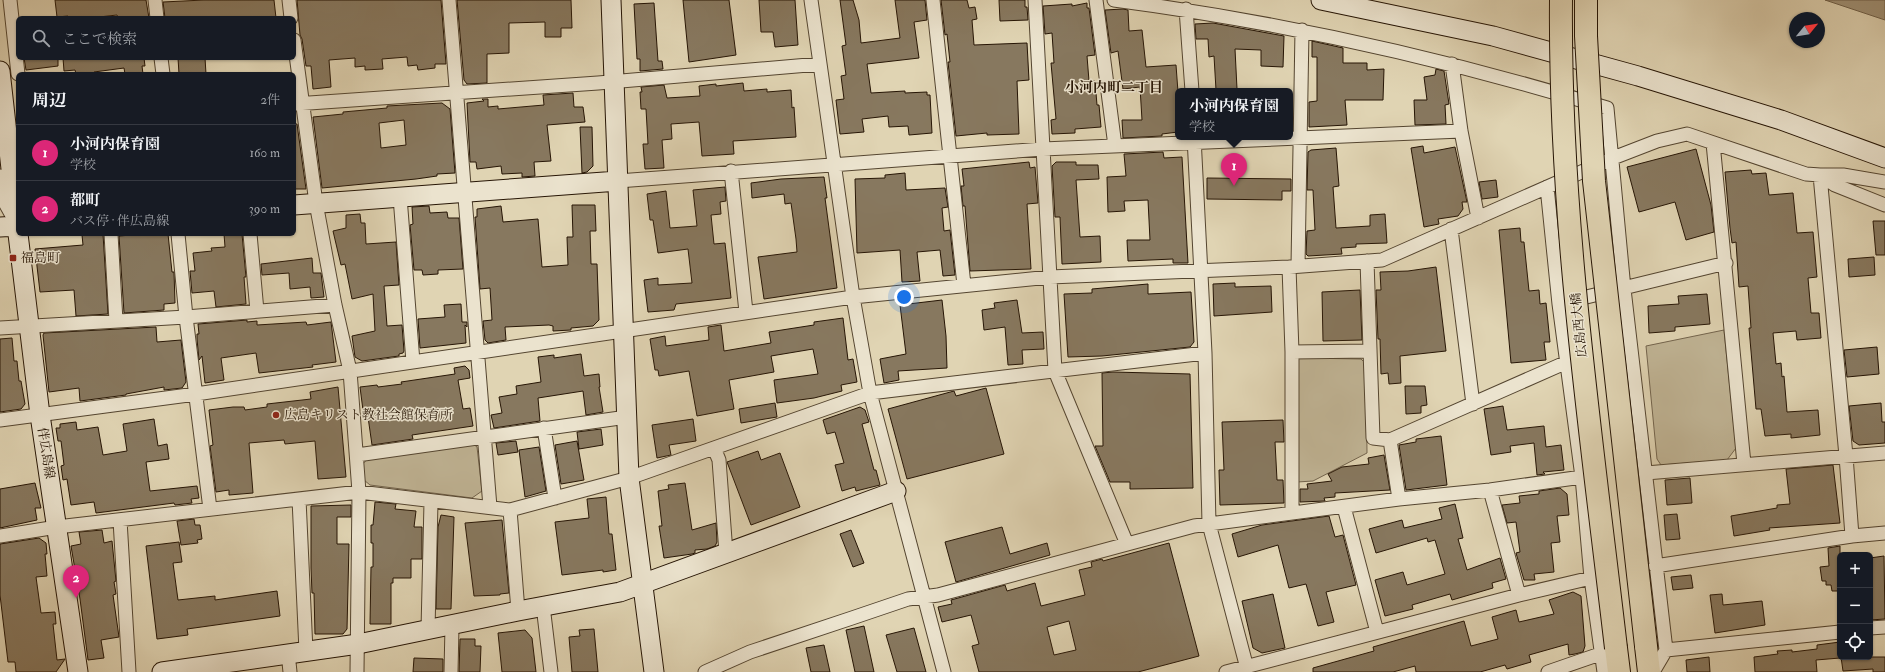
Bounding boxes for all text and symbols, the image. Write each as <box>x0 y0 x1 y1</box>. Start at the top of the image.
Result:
north arrow <box>1789 12 1825 48</box>
search box <box>16 16 296 60</box>
icon: search <box>30 27 52 49</box>
text: ここで検索 <box>62 30 137 49</box>
district label: 小河内町二丁目 <box>1065 79 1163 96</box>
popup <box>1175 88 1293 140</box>
text: 周辺 <box>32 90 66 111</box>
text: 2件 <box>260 92 280 108</box>
text: 小河内保育園 <box>1189 97 1279 116</box>
text: 学校 <box>1189 119 1215 135</box>
text: 小河内保育園 <box>70 135 160 154</box>
text: 1 <box>43 145 47 161</box>
text: 160 m <box>249 145 280 161</box>
pin: 1 <box>1221 153 1247 186</box>
text: 学校 <box>70 157 96 173</box>
text: 都町 <box>70 191 100 210</box>
text: 2 <box>42 201 48 217</box>
text: 390 m <box>249 201 280 217</box>
text: バス停 · 伴広島線 <box>70 213 169 229</box>
place label: 福島町 <box>21 250 60 266</box>
marker: 福島町 <box>8 253 18 263</box>
your location <box>894 287 914 307</box>
street label: 広島西大橋 <box>1568 292 1590 358</box>
place label: 広島キリスト教社会館保育所 <box>284 407 453 423</box>
marker: 広島キリスト教社会館保育所 <box>271 410 281 420</box>
street label: 伴広島線 <box>34 426 58 480</box>
map controls <box>1837 552 1873 660</box>
button: + <box>1837 552 1873 588</box>
pin: 2 <box>63 565 89 598</box>
button: − <box>1837 588 1873 624</box>
button: locate <box>1837 624 1873 660</box>

